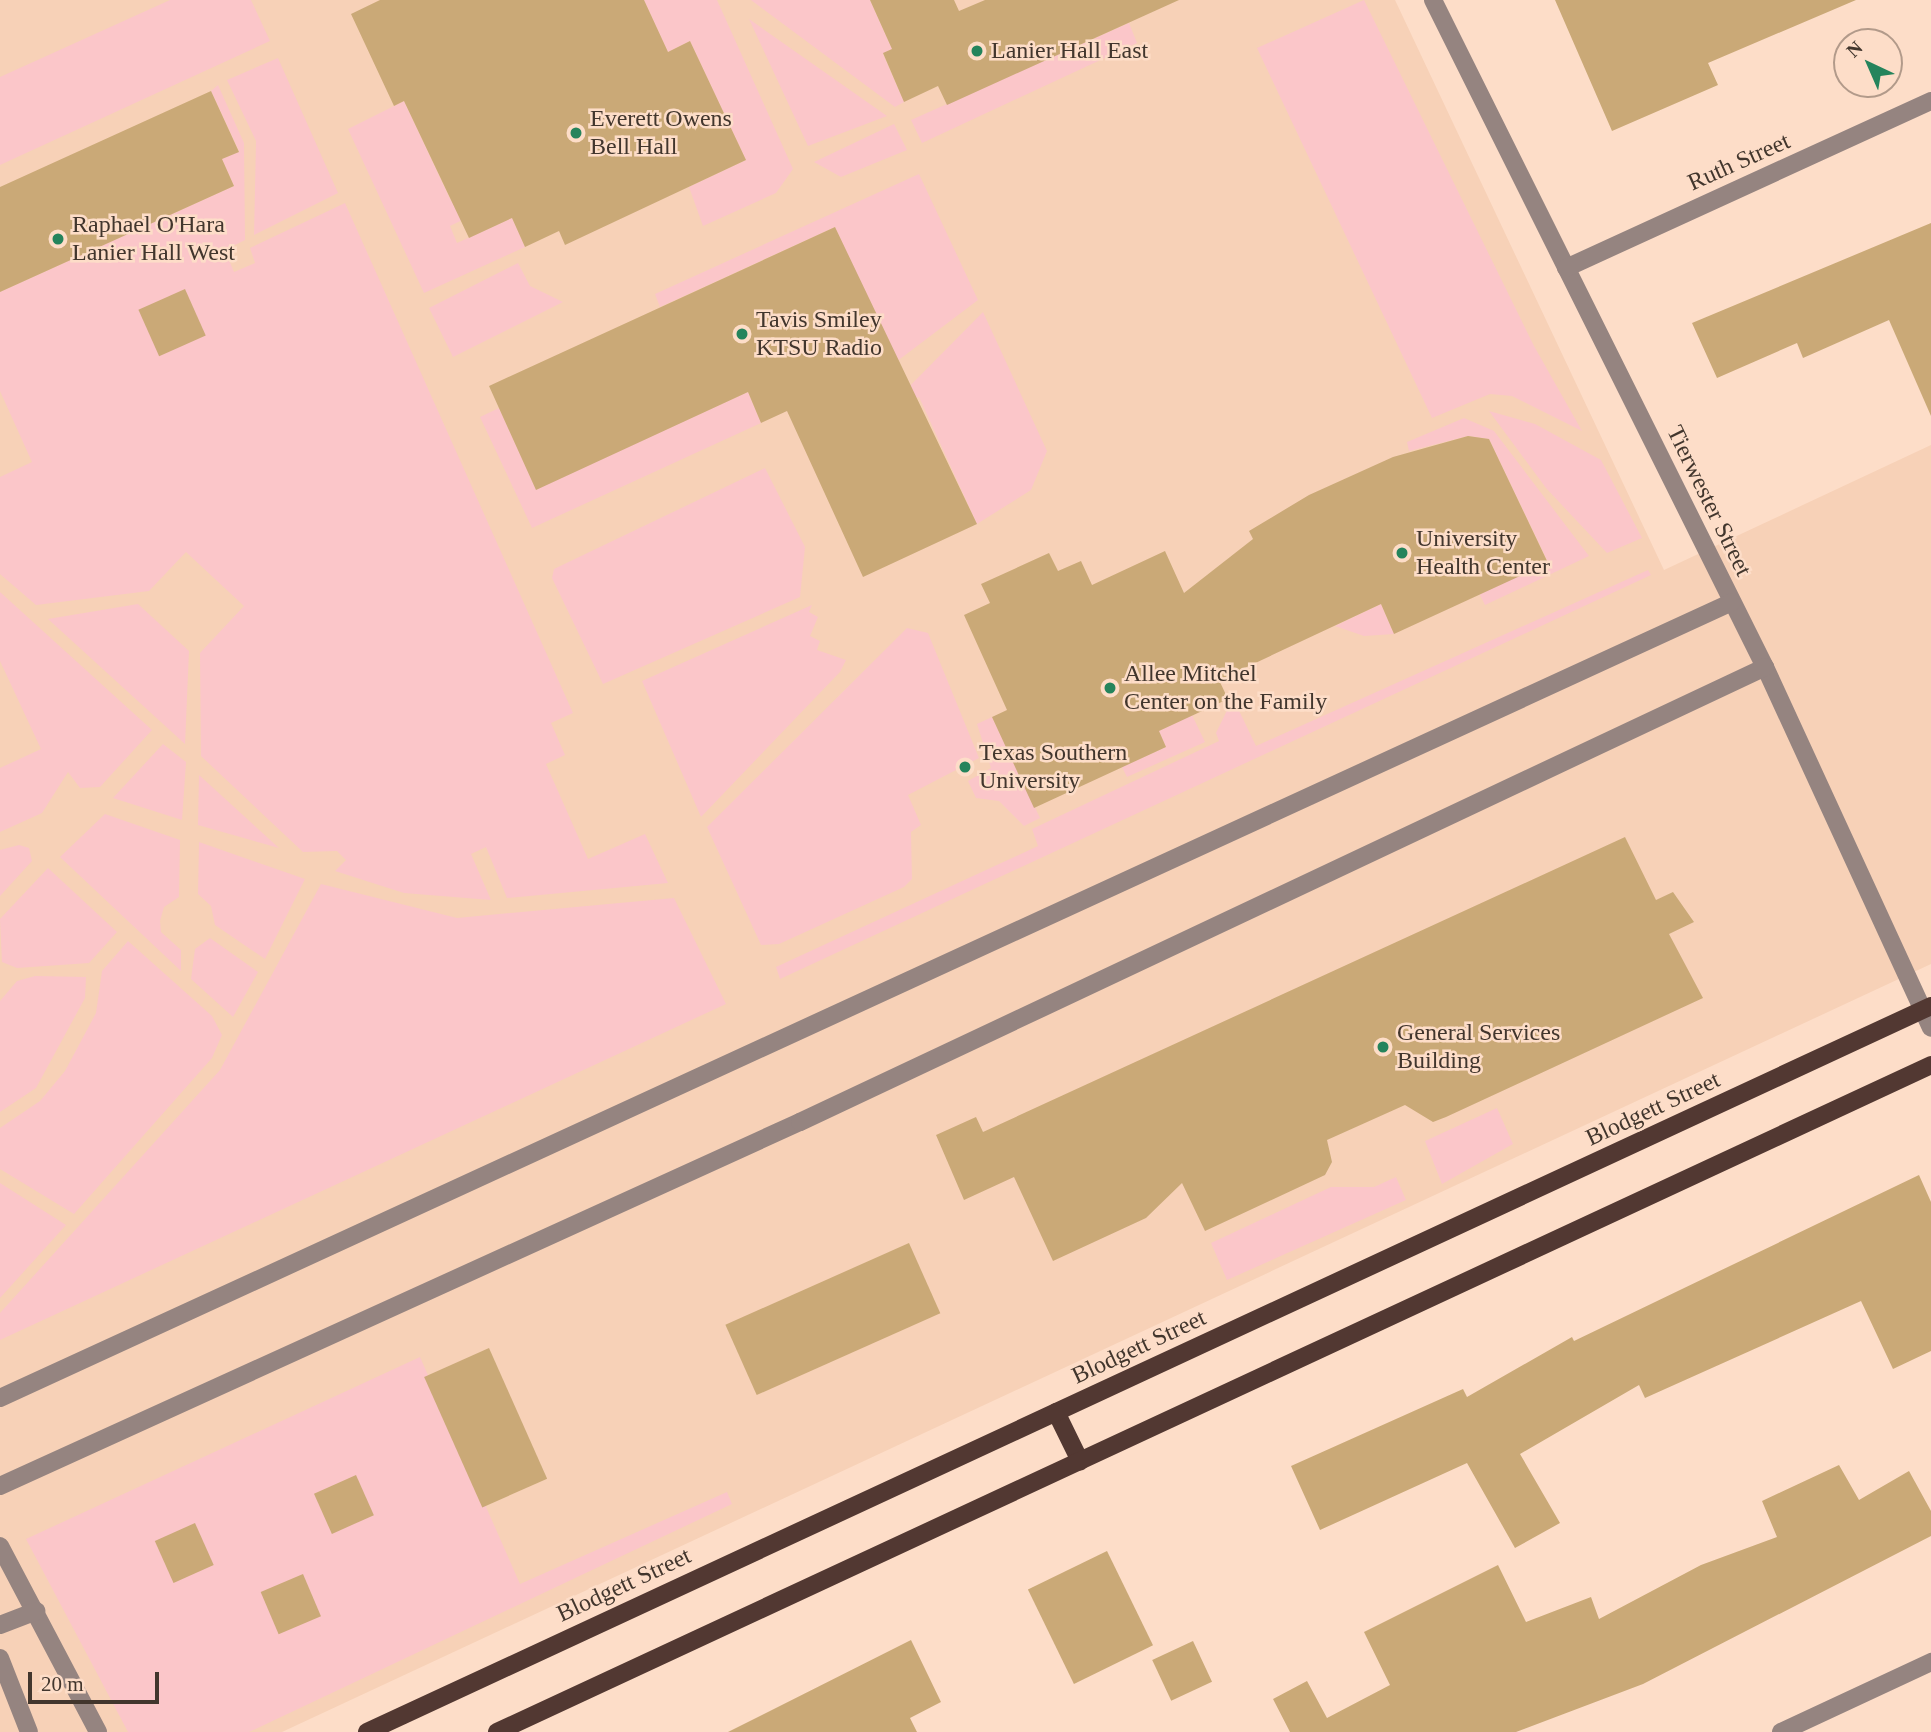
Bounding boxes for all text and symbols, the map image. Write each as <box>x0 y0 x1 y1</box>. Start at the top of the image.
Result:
north arrow <box>1833 28 1903 98</box>
place label: Lanier Hall East <box>991 37 1148 65</box>
text: N <box>1842 37 1867 61</box>
marker: Lanier Hall East <box>969 43 985 59</box>
place label: Everett Owens Bell Hall <box>590 105 732 161</box>
marker: Everett Owens Bell Hall <box>568 125 584 141</box>
street label: Ruth Street <box>1684 127 1794 197</box>
place label: Raphael O'Hara Lanier Hall West <box>72 211 235 267</box>
marker: Raphael O'Hara Lanier Hall West <box>50 231 66 247</box>
place label: Tavis Smiley KTSU Radio <box>756 306 882 362</box>
marker: Tavis Smiley KTSU Radio <box>734 326 750 342</box>
street label: Tierwester Street <box>1660 421 1758 581</box>
place label: University Health Center <box>1416 525 1550 581</box>
marker: University Health Center <box>1394 545 1410 561</box>
place label: Allee Mitchel Center on the Family <box>1124 660 1327 716</box>
marker: Allee Mitchel Center on the Family <box>1102 680 1118 696</box>
place label: Texas Southern University <box>979 739 1127 795</box>
marker: Texas Southern University <box>957 759 973 775</box>
place label: General Services Building <box>1397 1019 1560 1075</box>
marker: General Services Building <box>1375 1039 1391 1055</box>
street label: Blodgett Street <box>1581 1065 1725 1153</box>
street label: Blodgett Street <box>1067 1303 1211 1391</box>
street label: Blodgett Street <box>552 1541 696 1629</box>
scale bar <box>32 1658 163 1702</box>
text: 20 m <box>41 1672 84 1696</box>

